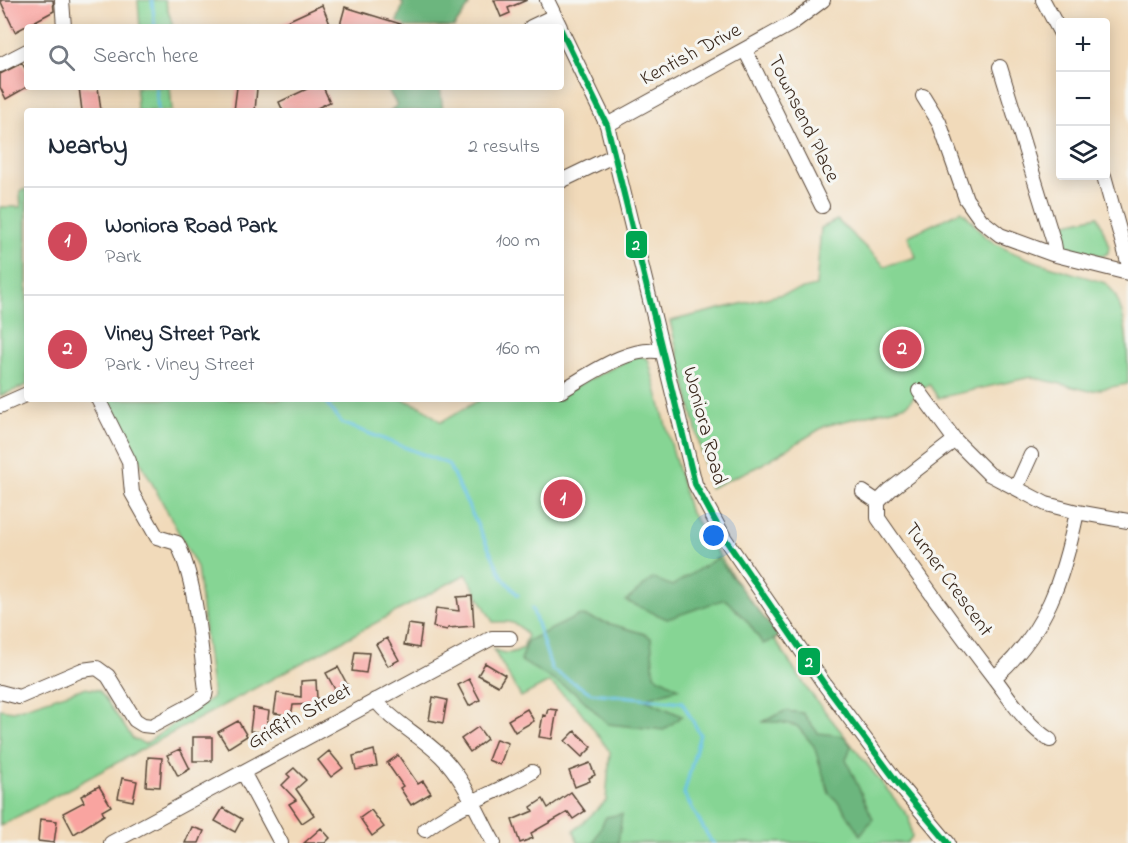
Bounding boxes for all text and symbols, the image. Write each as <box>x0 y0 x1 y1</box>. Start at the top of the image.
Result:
street label: Kentish Drive <box>635 16 747 94</box>
map controls <box>1056 18 1110 180</box>
button: + <box>1056 18 1110 72</box>
search box <box>24 24 564 90</box>
icon: search <box>45 41 78 74</box>
text: Search here <box>93 41 198 73</box>
street label: Townsend Place <box>759 50 847 188</box>
button: − <box>1056 72 1110 126</box>
button: layers <box>1056 126 1110 180</box>
text: Nearby <box>48 128 127 166</box>
text: 2 results <box>468 133 540 162</box>
text: Woniora Road Park <box>105 211 277 243</box>
text: 1 <box>64 227 71 256</box>
text: 100 m <box>496 227 540 256</box>
line badge: 2 <box>625 230 648 259</box>
text: 2 <box>631 234 640 258</box>
text: Park <box>105 243 141 272</box>
text: Viney Street Park <box>105 319 260 351</box>
pin: 2 <box>882 326 922 372</box>
text: 2 <box>63 335 72 364</box>
text: 160 m <box>496 335 540 364</box>
text: Park · Viney Street <box>105 351 255 380</box>
street label: Woniora Road <box>674 364 734 489</box>
pin: 1 <box>544 476 582 522</box>
street label: Turner Crescent <box>896 517 1000 643</box>
your location <box>699 521 728 550</box>
line badge: 2 <box>797 647 821 676</box>
text: 2 <box>804 651 813 675</box>
street label: Griffith Street <box>243 676 357 758</box>

